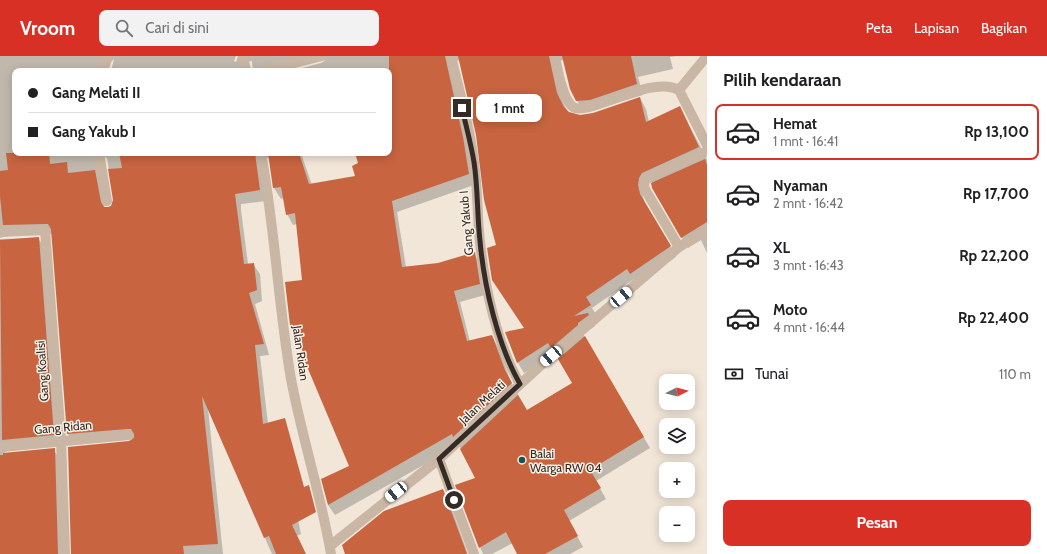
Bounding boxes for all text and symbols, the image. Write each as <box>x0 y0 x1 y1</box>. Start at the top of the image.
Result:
search box <box>99 10 379 46</box>
text: Vroom <box>20 17 75 40</box>
icon: search <box>113 17 135 39</box>
text: Cari di sini <box>145 19 209 37</box>
text: Peta <box>866 19 892 37</box>
text: Lapisan <box>914 19 959 37</box>
text: Bagikan <box>981 19 1027 37</box>
text: Pilih kendaraan <box>723 69 841 91</box>
text: Gang Melati II <box>52 84 141 102</box>
callout: 1 mnt <box>476 94 542 122</box>
route end <box>453 99 471 117</box>
text: 1 mnt <box>494 100 524 116</box>
icon: car <box>725 114 761 150</box>
text: Hemat <box>773 115 817 133</box>
text: Gang Yakub I <box>52 123 136 141</box>
text: Rp 13,100 <box>964 123 1029 141</box>
text: 1 mnt · 16:41 <box>773 133 838 149</box>
icon: car <box>725 176 761 212</box>
text: Nyaman <box>773 177 828 195</box>
text: Rp 17,700 <box>963 185 1029 203</box>
street label: Gang Yakub I <box>456 190 476 256</box>
text: 2 mnt · 16:42 <box>773 195 843 211</box>
icon: car <box>725 238 761 274</box>
text: XL <box>773 239 790 257</box>
text: Rp 22,200 <box>959 247 1029 265</box>
text: 3 mnt · 16:43 <box>773 257 844 273</box>
car <box>608 285 634 309</box>
icon: car <box>725 300 761 336</box>
text: Moto <box>773 301 807 319</box>
text: Rp 22,400 <box>958 309 1029 327</box>
text: 4 mnt · 16:44 <box>773 319 845 335</box>
street label: Jalan Ridan <box>290 323 312 382</box>
street label: Gang Koalisi <box>32 340 52 402</box>
car <box>538 344 564 368</box>
icon: cash <box>723 363 745 385</box>
text: Tunai <box>755 365 788 383</box>
text: 110 m <box>999 366 1031 382</box>
north arrow <box>659 374 695 410</box>
map controls <box>659 374 695 542</box>
street label: Jalan Melati <box>455 377 508 428</box>
street label: Gang Ridan <box>33 417 93 437</box>
button: layers <box>659 418 695 454</box>
place label: Balai Warga RW 04 <box>530 446 601 475</box>
marker: Balai Warga RW 04 <box>517 455 527 465</box>
button: + <box>659 462 695 498</box>
car <box>383 480 409 504</box>
route start <box>445 491 463 509</box>
button: Pesan <box>723 500 1031 546</box>
button: − <box>659 506 695 542</box>

